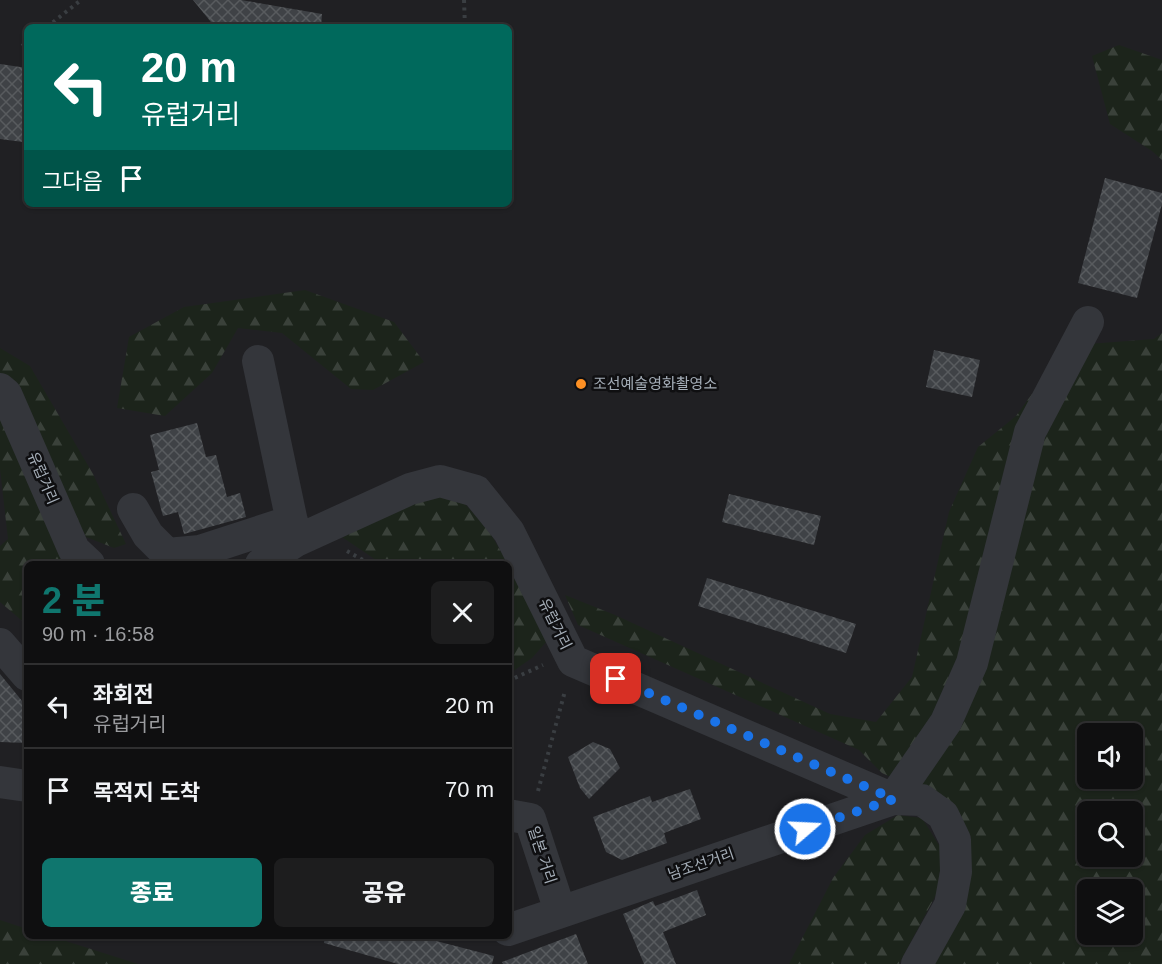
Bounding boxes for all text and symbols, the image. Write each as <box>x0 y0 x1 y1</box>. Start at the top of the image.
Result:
text: 20 m <box>141 44 237 91</box>
icon: left <box>42 48 120 126</box>
text: 유럽거리 <box>141 100 240 130</box>
icon: arrive <box>115 162 148 195</box>
text: 그다음 <box>42 169 103 194</box>
place label: 조선예술영화촬영소 <box>593 375 717 392</box>
marker: 조선예술영화촬영소 <box>574 377 588 391</box>
street label: 유럽거리 <box>25 449 62 507</box>
text: 2 분 <box>42 580 105 621</box>
button: close <box>431 581 494 644</box>
street label: 유럽거리 <box>536 595 575 652</box>
text: 90 m · 16:58 <box>42 623 154 645</box>
pin <box>590 653 641 704</box>
icon: arrive <box>599 662 632 695</box>
text: 좌회전 <box>93 682 154 707</box>
icon: left <box>42 690 75 723</box>
text: 20 m <box>445 693 494 718</box>
text: 유럽거리 <box>93 713 167 735</box>
map controls <box>1077 723 1143 945</box>
button: sound <box>1077 723 1143 789</box>
icon: arrive <box>42 774 75 807</box>
text: 70 m <box>445 777 494 802</box>
text: 목적지 도착 <box>93 780 200 805</box>
position arrow <box>773 797 837 861</box>
button: search <box>1077 801 1143 867</box>
street label: 일본 거리 <box>525 824 560 886</box>
street label: 남조선거리 <box>665 844 736 883</box>
button: 종료 <box>42 858 262 927</box>
button: 공유 <box>274 858 494 927</box>
button: layers <box>1077 879 1143 945</box>

